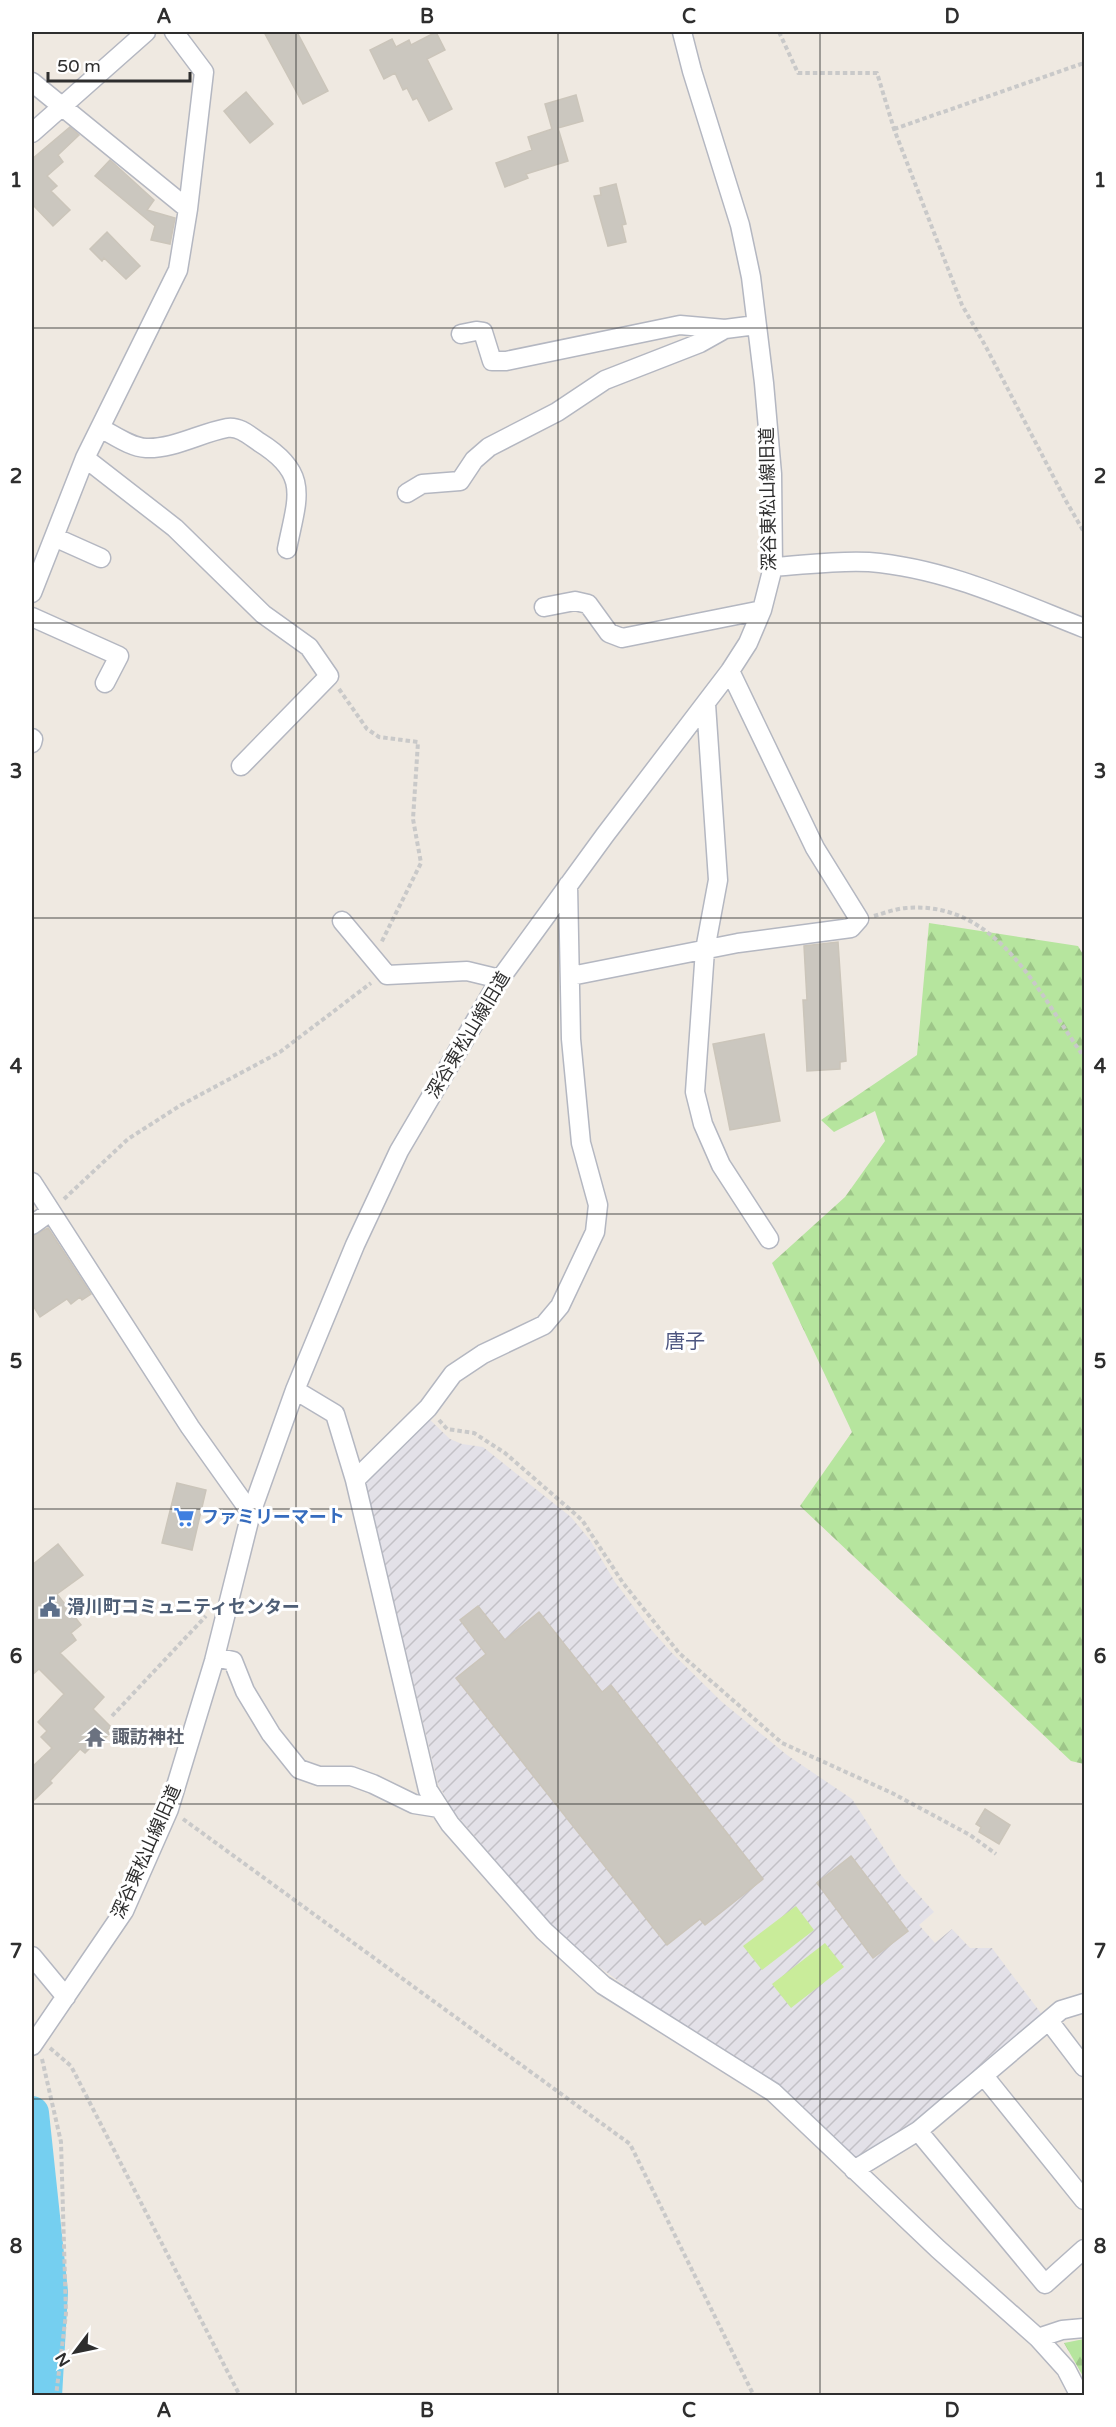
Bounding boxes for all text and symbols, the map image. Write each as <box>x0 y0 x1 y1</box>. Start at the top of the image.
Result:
text: A <box>157 5 172 29</box>
text: B <box>420 5 434 29</box>
text: C <box>682 5 696 29</box>
text: D <box>944 5 960 29</box>
scale bar <box>48 45 190 83</box>
text: 50 m <box>57 55 101 77</box>
text: 1 <box>10 169 22 193</box>
text: 1 <box>1094 169 1106 193</box>
street label: 深谷東松山線旧道 <box>756 427 780 571</box>
text: 2 <box>10 465 22 489</box>
text: 2 <box>1094 465 1106 489</box>
text: 3 <box>10 760 22 784</box>
text: 3 <box>1094 760 1106 784</box>
street label: 深谷東松山線旧道 <box>421 968 515 1102</box>
text: 4 <box>10 1055 23 1079</box>
text: 4 <box>1094 1055 1107 1079</box>
district label: 唐子 <box>665 1330 705 1354</box>
text: 5 <box>10 1350 22 1374</box>
text: 5 <box>1094 1350 1106 1374</box>
supermarket icon: ファミリーマート <box>172 1505 196 1529</box>
place label: ファミリーマート <box>201 1506 345 1528</box>
public building icon: 滑川町コミュニティセンター <box>38 1595 62 1619</box>
place label: 滑川町コミュニティセンター <box>67 1596 300 1618</box>
text: 6 <box>10 1645 22 1669</box>
text: 6 <box>1094 1645 1106 1669</box>
temple icon: 諏訪神社 <box>83 1725 107 1749</box>
place label: 諏訪神社 <box>112 1726 184 1748</box>
street label: 深谷東松山線旧道 <box>107 1782 185 1922</box>
text: 7 <box>10 1940 22 1964</box>
text: 7 <box>1094 1940 1106 1964</box>
text: 8 <box>10 2235 22 2259</box>
text: 8 <box>1094 2235 1106 2259</box>
north arrow <box>45 2322 105 2382</box>
text: N <box>51 2349 75 2370</box>
text: A <box>157 2399 172 2423</box>
text: B <box>420 2399 434 2423</box>
text: C <box>682 2399 696 2423</box>
text: D <box>944 2399 960 2423</box>

